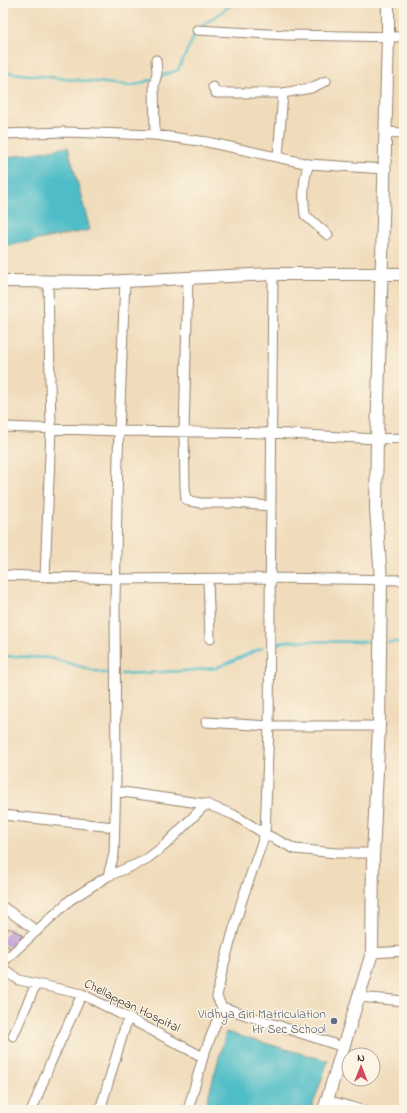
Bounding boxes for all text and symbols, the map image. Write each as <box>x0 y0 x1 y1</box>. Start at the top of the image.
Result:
street label: Chellappan Hospital <box>81 974 183 1038</box>
place label: Vidhya Giri Matriculation Hr Sec School <box>197 1005 326 1039</box>
marker: Vidhya Giri Matriculation Hr Sec School <box>329 1016 339 1026</box>
north arrow <box>341 1047 381 1087</box>
text: N <box>357 1050 365 1066</box>

